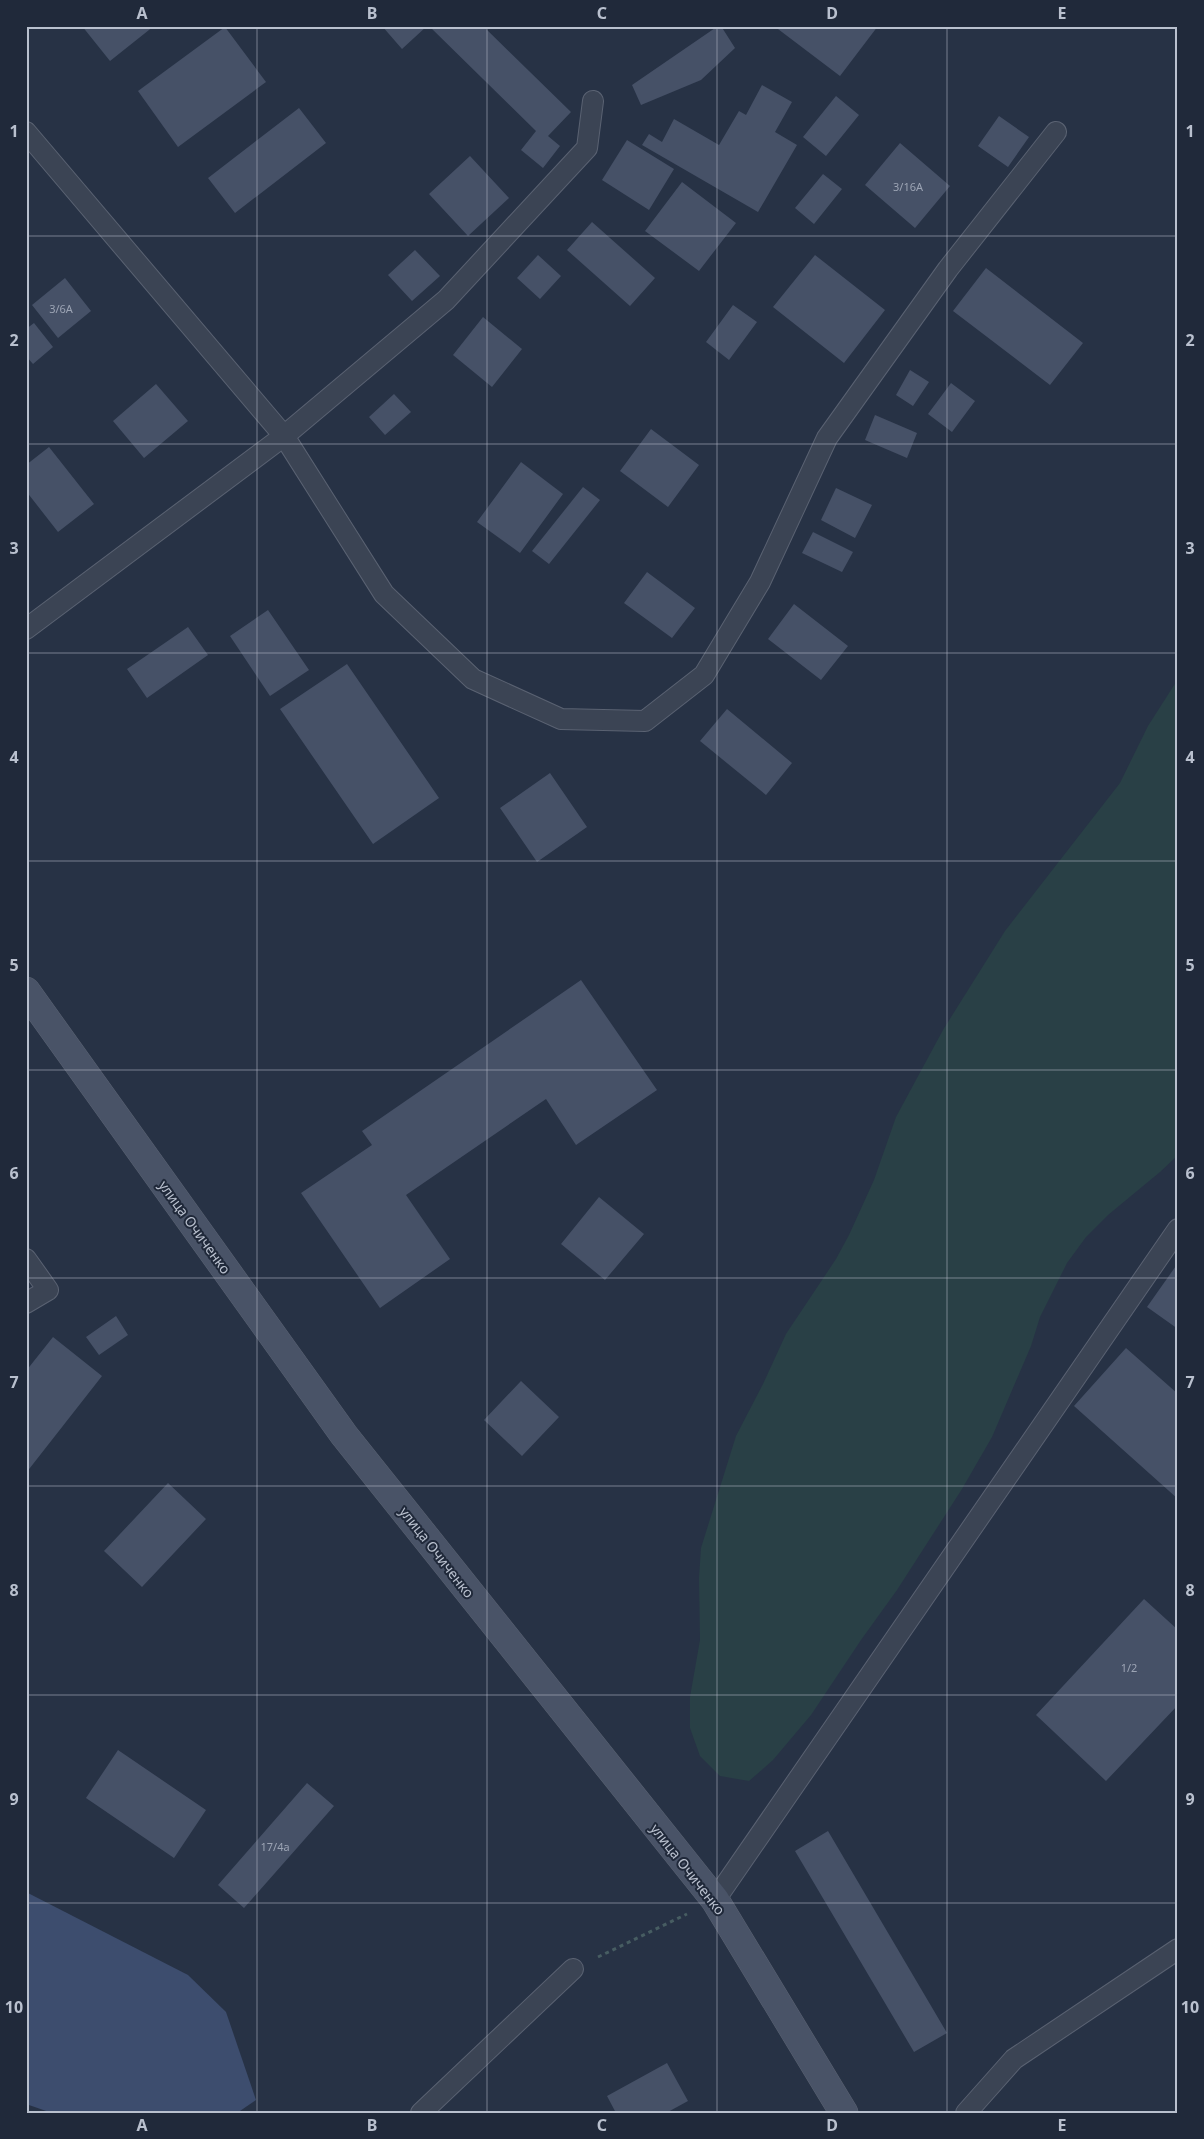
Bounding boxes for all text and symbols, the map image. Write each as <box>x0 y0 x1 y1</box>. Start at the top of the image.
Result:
text: A <box>136 2 148 24</box>
text: B <box>367 2 377 24</box>
text: C <box>597 2 607 24</box>
text: D <box>826 2 838 24</box>
text: E <box>1058 2 1067 24</box>
text: 1 <box>9 120 19 142</box>
text: 1 <box>1185 120 1195 142</box>
house number: 3/16А <box>893 179 924 194</box>
house number: 3/6А <box>49 301 74 316</box>
text: 2 <box>9 329 19 351</box>
text: 2 <box>1185 329 1195 351</box>
text: 3 <box>9 537 19 559</box>
text: 3 <box>1185 537 1195 559</box>
text: 4 <box>9 746 19 768</box>
text: 4 <box>1185 746 1195 768</box>
text: 5 <box>9 954 19 976</box>
text: 5 <box>1185 954 1195 976</box>
text: 6 <box>9 1162 19 1184</box>
text: 6 <box>1185 1162 1195 1184</box>
street label: улица Очиченко <box>155 1177 235 1277</box>
text: 7 <box>9 1371 19 1393</box>
text: 7 <box>1185 1371 1195 1393</box>
street label: улица Очиченко <box>395 1502 479 1602</box>
text: 8 <box>9 1579 19 1601</box>
text: 8 <box>1185 1579 1195 1601</box>
house number: 1/2 <box>1121 1660 1137 1675</box>
text: 9 <box>9 1788 19 1810</box>
text: 9 <box>1185 1788 1195 1810</box>
street label: улица Очиченко <box>646 1819 730 1919</box>
house number: 17/4а <box>260 1839 290 1854</box>
text: 10 <box>5 1996 23 2018</box>
text: 10 <box>1181 1996 1199 2018</box>
text: A <box>136 2114 148 2136</box>
text: B <box>367 2114 377 2136</box>
text: C <box>597 2114 607 2136</box>
text: D <box>826 2114 838 2136</box>
text: E <box>1058 2114 1067 2136</box>

